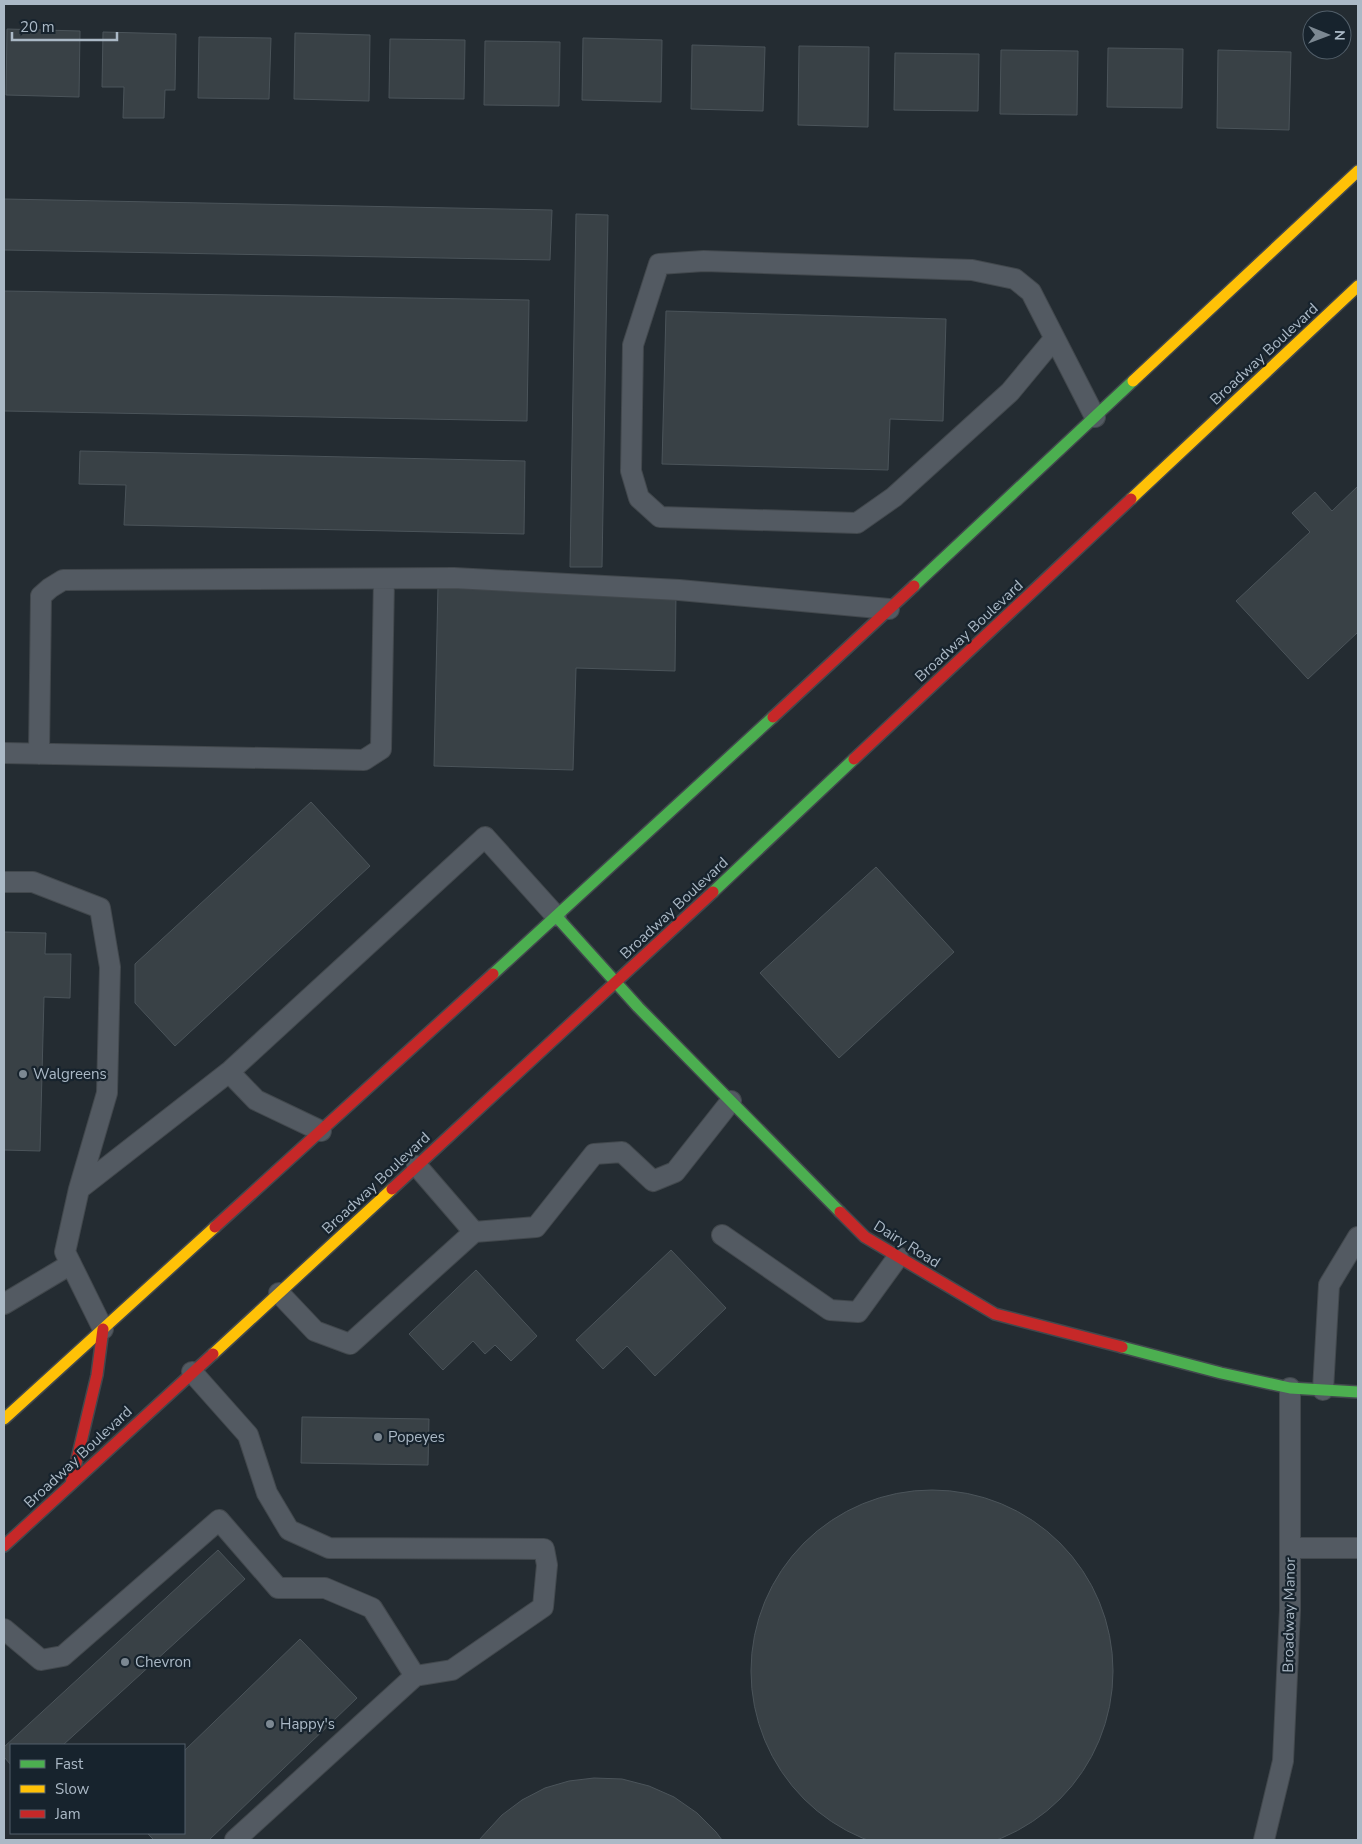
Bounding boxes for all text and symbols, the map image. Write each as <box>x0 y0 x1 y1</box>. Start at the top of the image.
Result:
scale bar <box>12 10 118 42</box>
north arrow <box>1302 10 1352 60</box>
text: 20 m <box>20 17 55 37</box>
text: N <box>1330 30 1349 41</box>
street label: Broadway Boulevard <box>1206 299 1322 409</box>
street label: Broadway Boulevard <box>911 576 1027 686</box>
street label: Broadway Boulevard <box>616 853 732 963</box>
place label: Walgreens <box>33 1064 107 1084</box>
marker: Walgreens <box>17 1068 29 1080</box>
street label: Broadway Boulevard <box>318 1128 434 1238</box>
street label: Dairy Road <box>870 1216 944 1272</box>
street label: Broadway Boulevard <box>20 1402 136 1512</box>
place label: Popeyes <box>388 1427 445 1447</box>
marker: Popeyes <box>372 1431 384 1443</box>
street label: Broadway Manor <box>1278 1557 1300 1673</box>
place label: Chevron <box>135 1652 191 1672</box>
marker: Chevron <box>119 1656 131 1668</box>
place label: Happy's <box>280 1714 335 1734</box>
marker: Happy's <box>264 1718 276 1730</box>
legend <box>10 1744 185 1834</box>
text: Fast <box>55 1754 84 1774</box>
text: Slow <box>55 1779 90 1799</box>
text: Jam <box>54 1804 81 1824</box>

